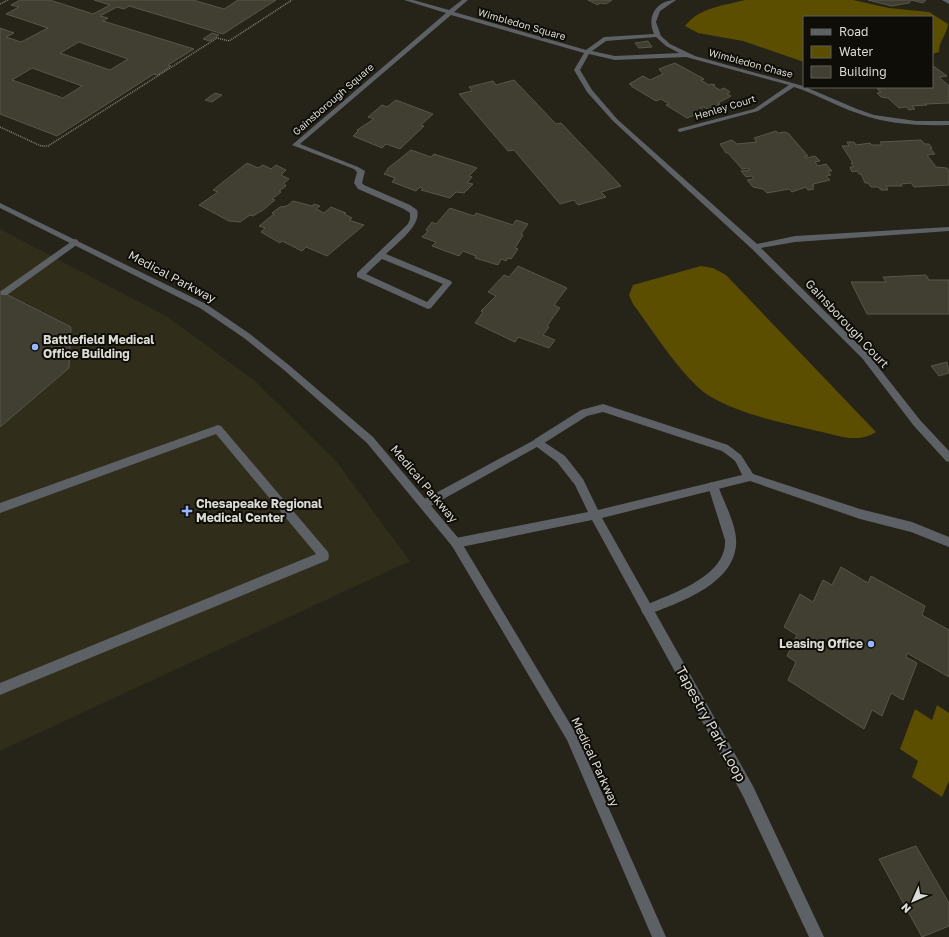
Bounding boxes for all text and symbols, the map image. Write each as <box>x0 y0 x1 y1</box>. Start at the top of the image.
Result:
street label: Wimbledon Square <box>477 6 567 42</box>
legend <box>803 16 933 88</box>
text: Road <box>839 24 868 39</box>
text: Water <box>839 44 873 59</box>
street label: Wimbledon Chase <box>708 46 795 80</box>
street label: Gainsborough Square <box>290 60 376 137</box>
text: Building <box>839 64 887 79</box>
street label: Henley Court <box>693 92 757 122</box>
street label: Medical Parkway <box>126 247 219 306</box>
street label: Gainsborough Court <box>802 276 893 371</box>
place label: Battlefield Medical Office Building <box>43 332 154 361</box>
marker: Battlefield Medical Office Building <box>30 342 40 352</box>
street label: Medical Parkway <box>387 442 461 526</box>
place label: Chesapeake Regional Medical Center <box>196 496 322 525</box>
marker: Chesapeake Regional Medical Center <box>181 505 193 517</box>
place label: Leasing Office <box>779 636 863 651</box>
marker: Leasing Office <box>866 639 876 649</box>
street label: Tapestry Park Loop <box>673 663 750 784</box>
street label: Medical Parkway <box>568 715 623 809</box>
north arrow <box>893 881 933 921</box>
text: N <box>898 901 913 916</box>

